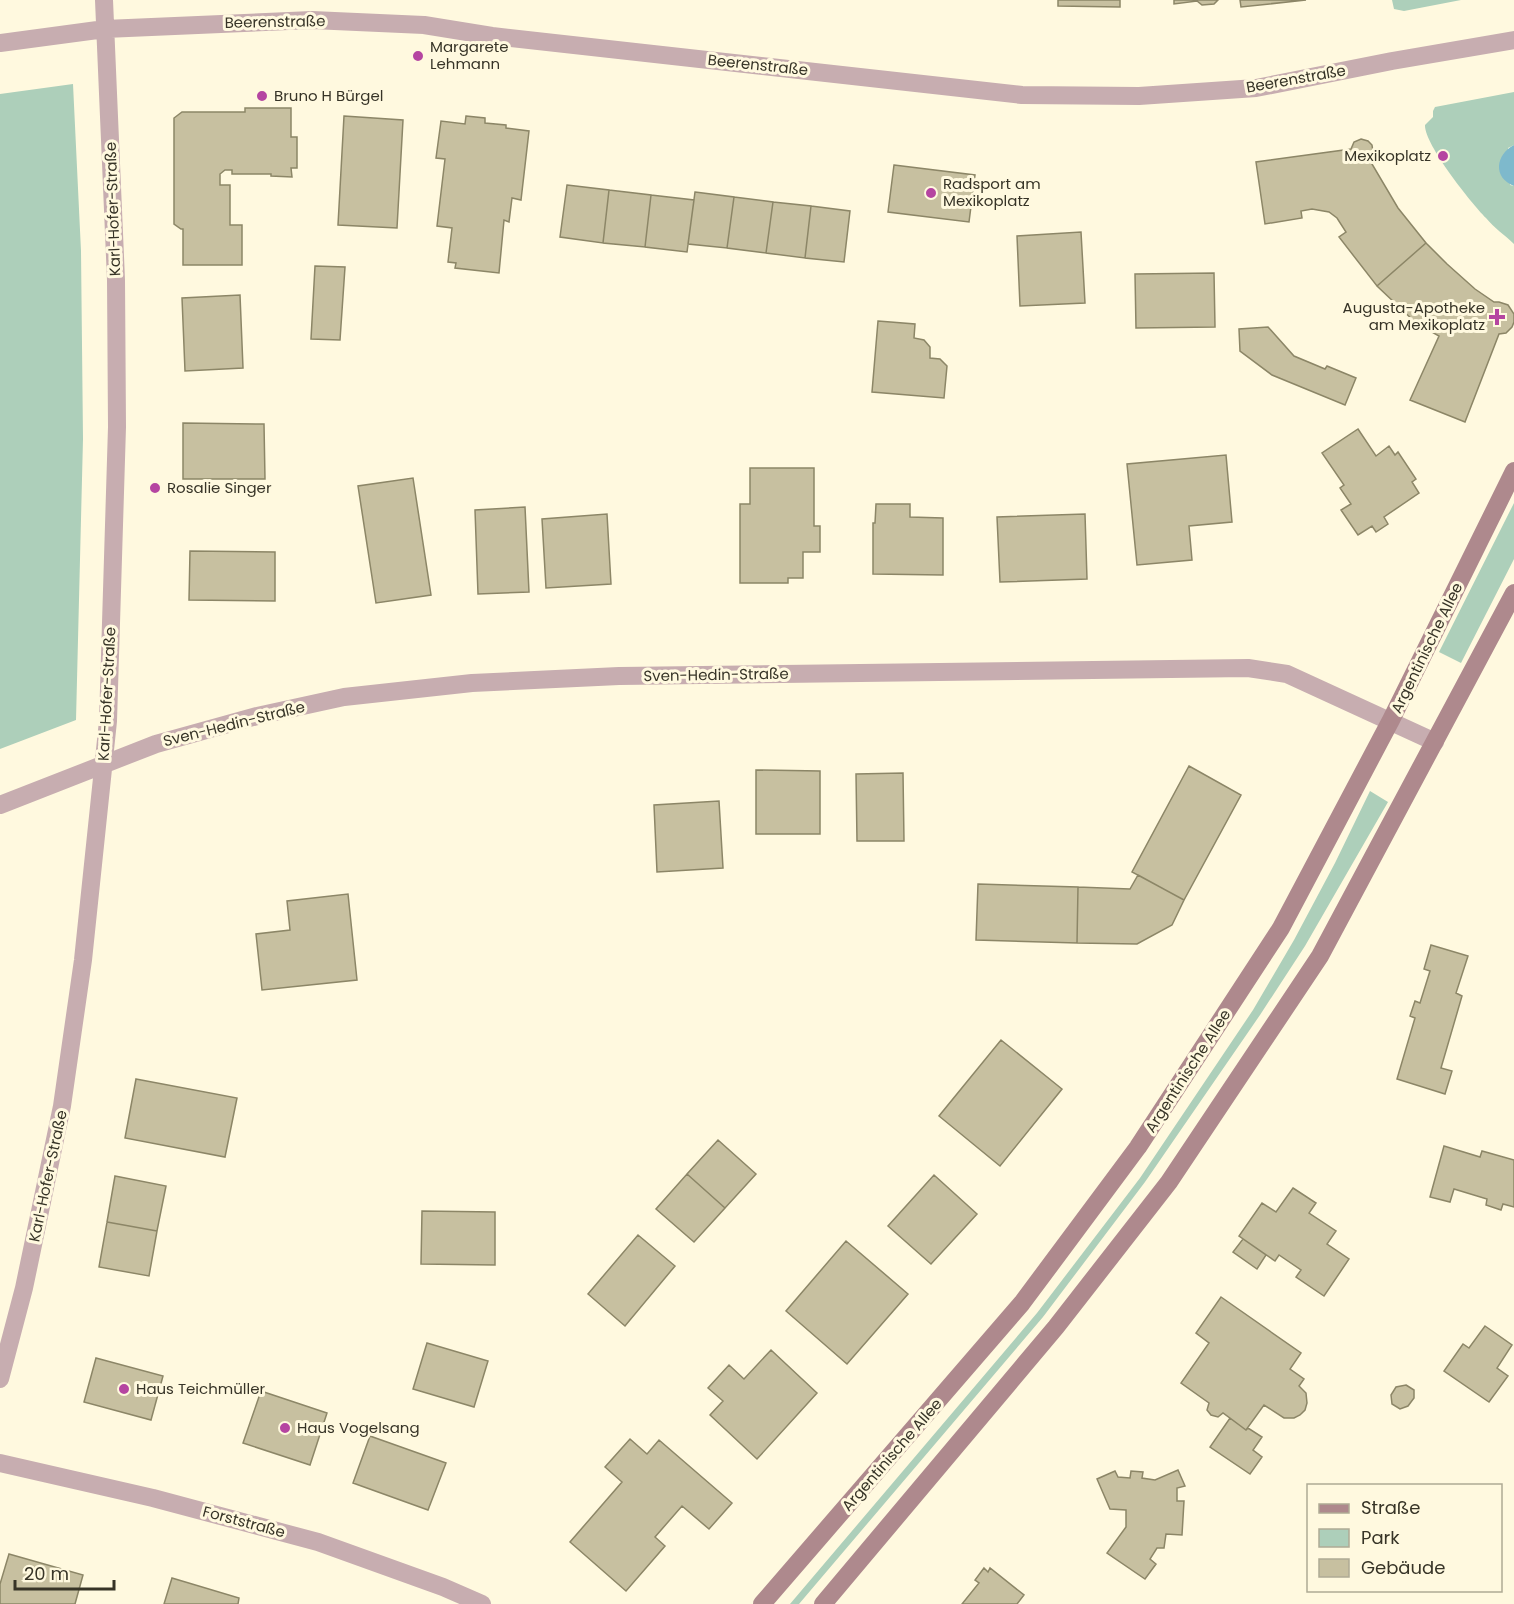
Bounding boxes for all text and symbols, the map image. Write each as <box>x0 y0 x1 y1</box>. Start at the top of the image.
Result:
street label: Beerenstraße <box>224 10 326 33</box>
place label: Margarete Lehmann <box>430 36 509 74</box>
marker: Margarete Lehmann <box>411 49 425 63</box>
street label: Beerenstraße <box>707 49 809 80</box>
street label: Beerenstraße <box>1244 59 1347 98</box>
place label: Bruno H Bürgel <box>274 85 384 106</box>
marker: Bruno H Bürgel <box>255 89 269 103</box>
street label: Karl-Hofer-Straße <box>100 142 125 276</box>
place label: Mexikoplatz <box>1344 145 1431 166</box>
marker: Mexikoplatz <box>1436 149 1450 163</box>
place label: Radsport am Mexikoplatz <box>943 173 1041 211</box>
marker: Radsport am Mexikoplatz <box>924 186 938 200</box>
place label: Augusta-Apotheke am Mexikoplatz <box>1343 297 1485 335</box>
marker: Augusta-Apotheke am Mexikoplatz <box>1490 310 1504 324</box>
place label: Rosalie Singer <box>167 477 272 498</box>
marker: Rosalie Singer <box>148 481 162 495</box>
street label: Argentinische Allee <box>1386 579 1467 717</box>
street label: Karl-Hofer-Straße <box>93 626 121 762</box>
street label: Sven-Hedin-Straße <box>643 663 789 686</box>
street label: Sven-Hedin-Straße <box>161 696 307 751</box>
street label: Argentinische Allee <box>1140 1005 1235 1136</box>
street label: Karl-Hofer-Straße <box>23 1108 72 1244</box>
place label: Haus Teichmüller <box>136 1378 265 1399</box>
marker: Haus Teichmüller <box>117 1382 131 1396</box>
street label: Argentinische Allee <box>837 1394 946 1516</box>
place label: Haus Vogelsang <box>297 1417 420 1438</box>
marker: Haus Vogelsang <box>278 1421 292 1435</box>
legend <box>1307 1484 1502 1592</box>
text: Straße <box>1361 1495 1420 1520</box>
street label: Forststraße <box>201 1500 288 1543</box>
text: Park <box>1361 1525 1400 1550</box>
scale bar <box>15 1553 114 1591</box>
text: Gebäude <box>1361 1555 1445 1580</box>
text: 20 m <box>24 1561 69 1586</box>

